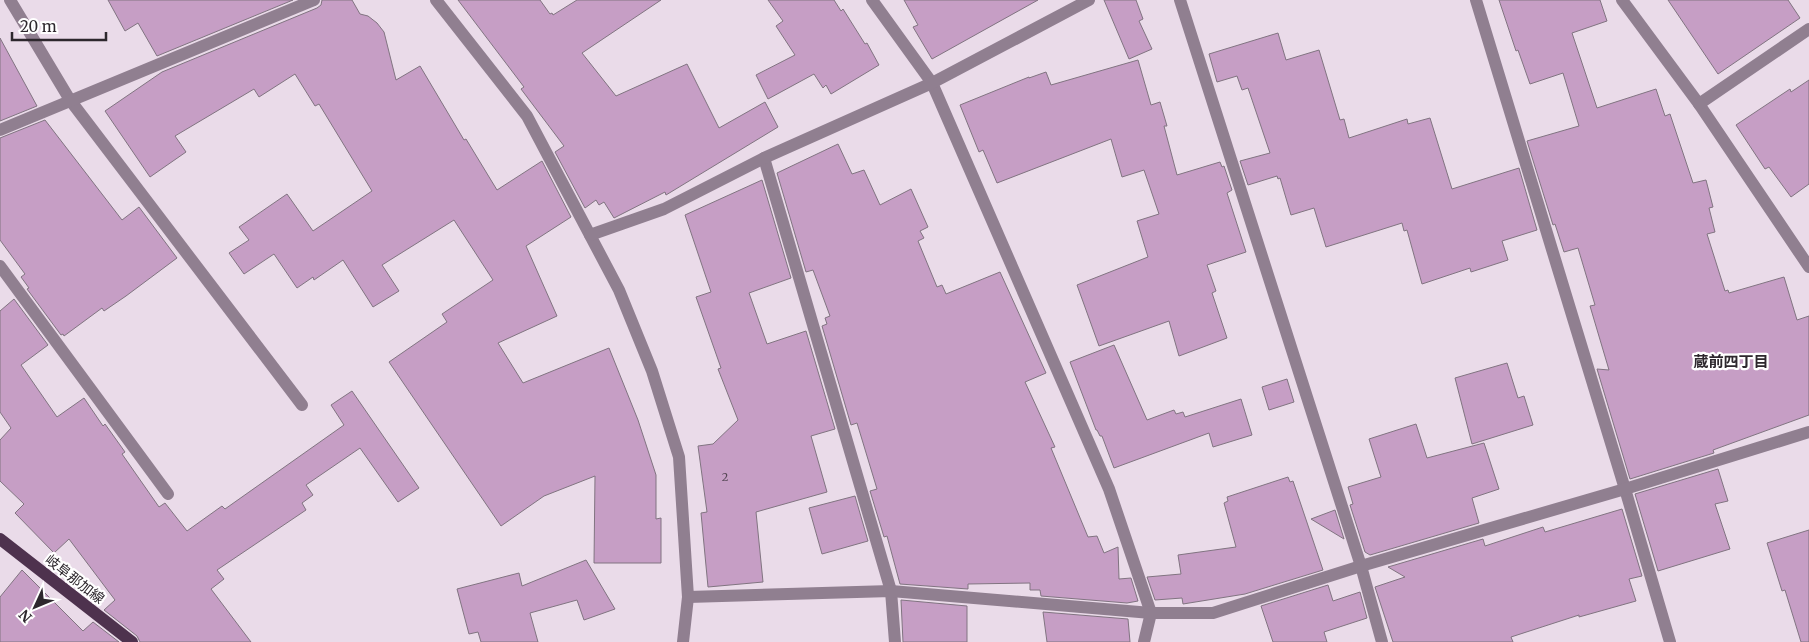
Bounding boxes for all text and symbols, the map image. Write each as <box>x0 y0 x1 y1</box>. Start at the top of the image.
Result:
scale bar <box>12 10 106 42</box>
text: 20 m <box>20 17 57 36</box>
district label: 蔵前四丁目 <box>1693 352 1769 371</box>
house number: 2 <box>722 470 728 484</box>
street label: 岐阜那加線 <box>42 550 108 608</box>
north arrow <box>10 582 60 632</box>
text: N <box>15 606 36 626</box>

